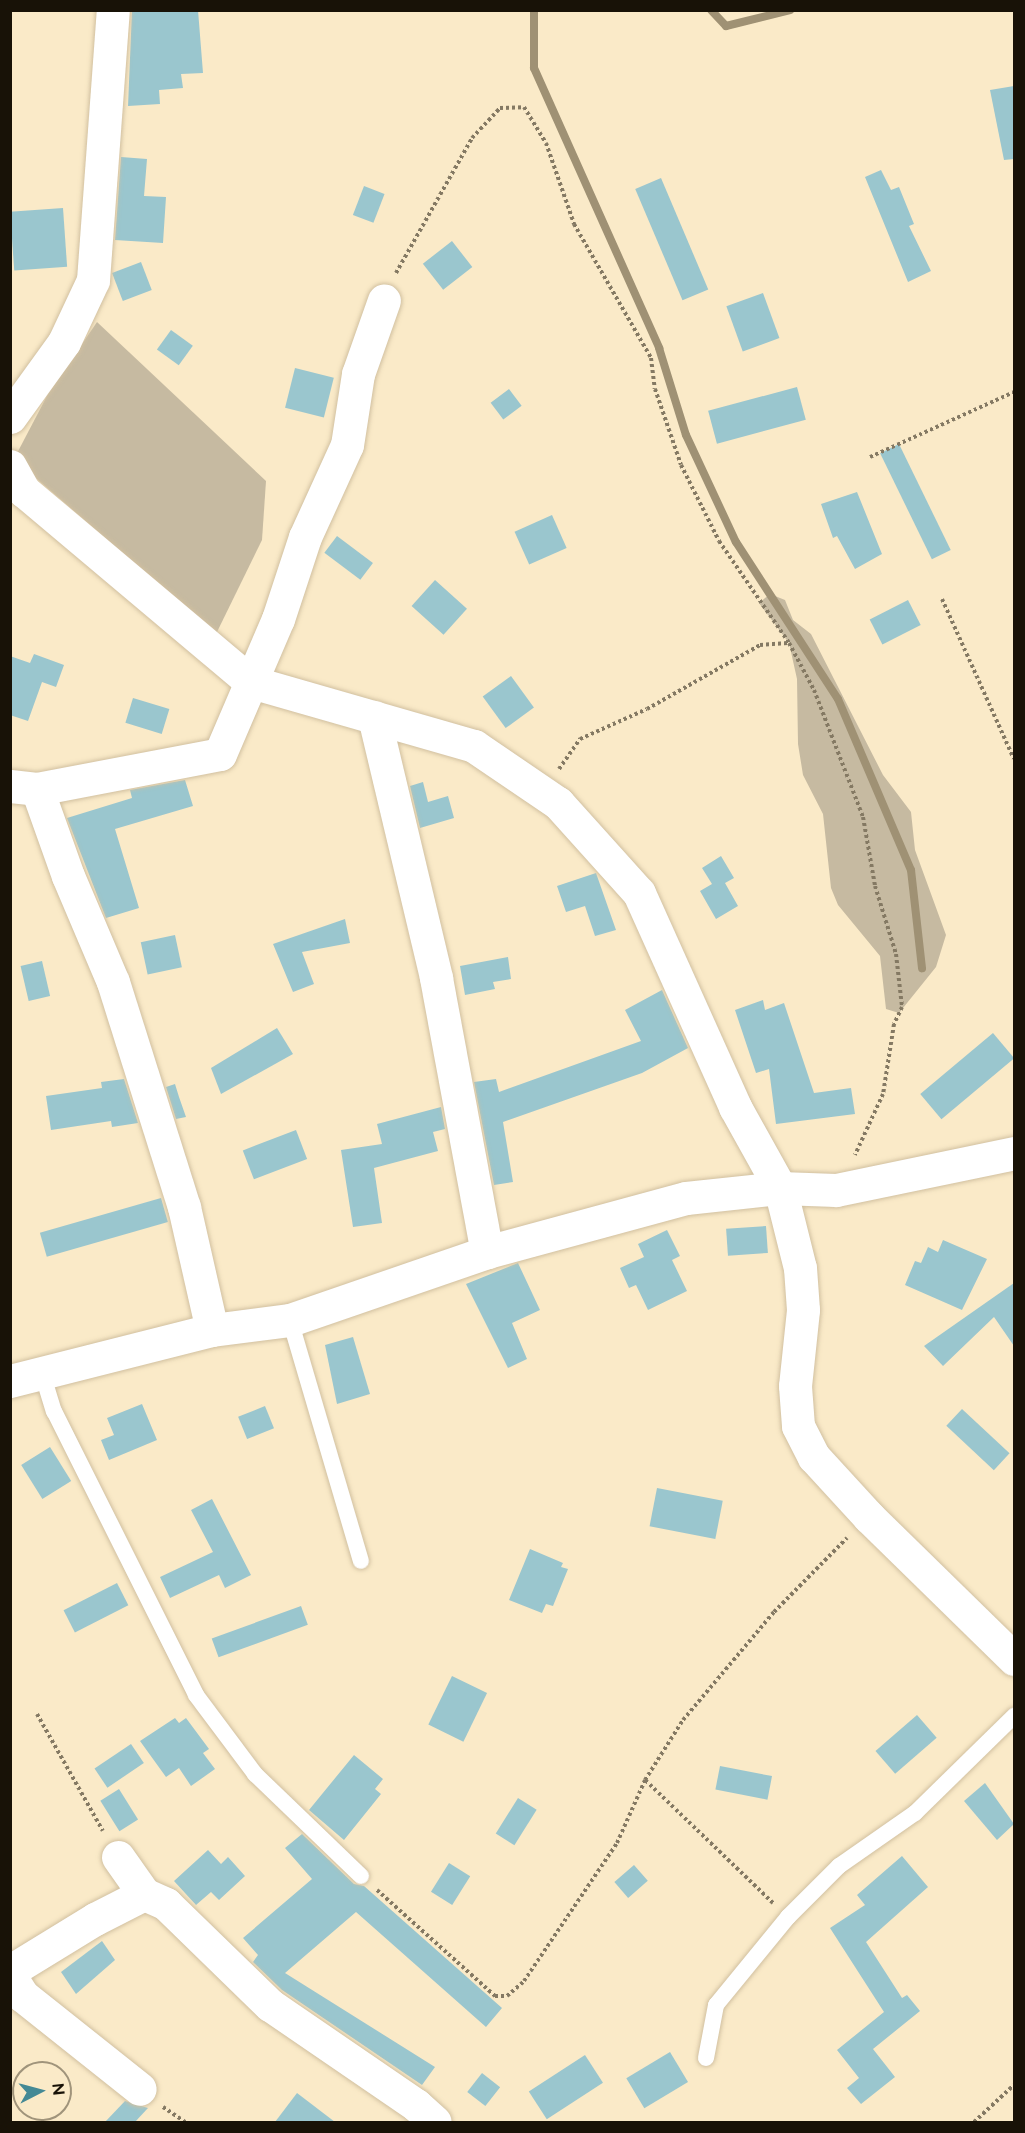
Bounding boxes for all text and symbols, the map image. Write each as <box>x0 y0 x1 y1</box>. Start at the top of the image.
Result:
north arrow <box>12 2061 72 2121</box>
text: N <box>48 2082 68 2096</box>

